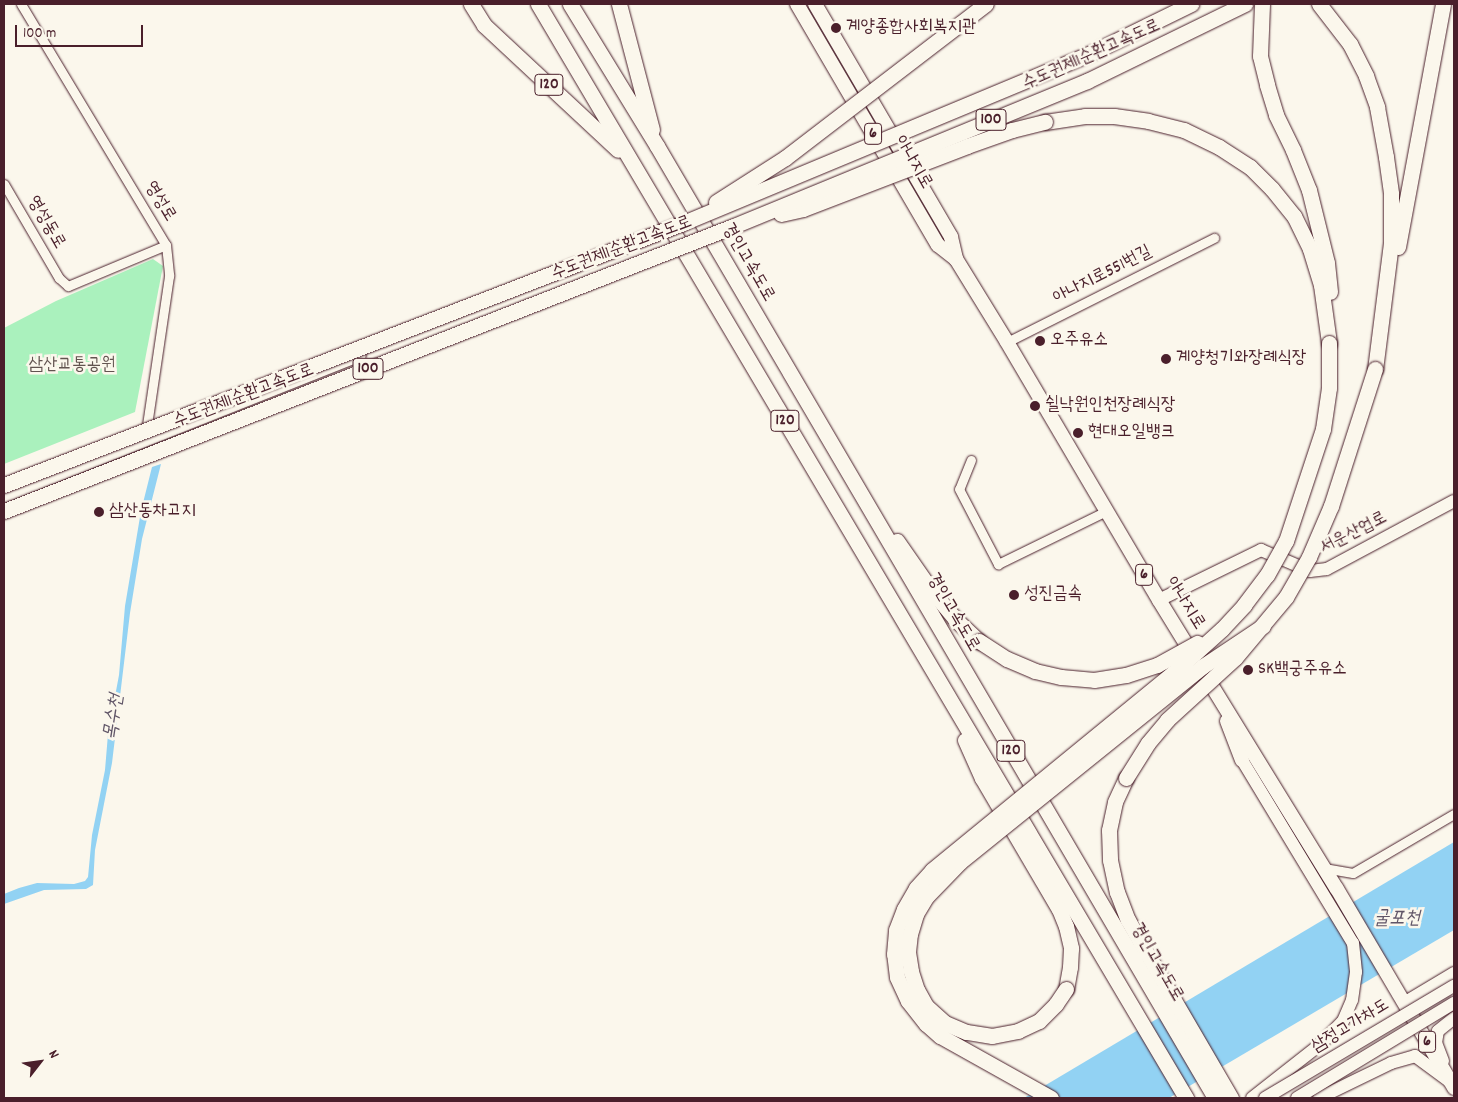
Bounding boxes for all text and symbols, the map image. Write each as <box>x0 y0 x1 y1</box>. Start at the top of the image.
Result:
scale bar <box>18 15 145 47</box>
street label: 수도권제1순환고속도로 <box>1020 16 1164 96</box>
place label: 계양종합사회복지관 <box>846 17 976 39</box>
marker: 계양종합사회복지관 <box>830 22 842 34</box>
text: 100 m <box>23 23 56 45</box>
road number: 120 <box>534 72 564 98</box>
road number: 100 <box>975 106 1007 134</box>
road number: 6 <box>863 120 883 148</box>
street label: 아나지로 <box>888 133 936 193</box>
street label: 영성로 <box>139 178 179 226</box>
street label: 영성동로 <box>21 193 69 253</box>
street label: 수도권제1순환고속도로 <box>549 212 695 286</box>
street label: 경인고속도로 <box>716 220 778 306</box>
street label: 아나지로551번길 <box>1050 242 1156 310</box>
place label: 오주유소 <box>1050 330 1108 352</box>
marker: 오주유소 <box>1034 335 1046 347</box>
place label: 계양청기와장례식장 <box>1176 348 1306 370</box>
marker: 계양청기와장례식장 <box>1160 353 1172 365</box>
park label: 삼산교통공원 <box>29 355 115 377</box>
road number: 100 <box>352 356 384 382</box>
street label: 수도권제1순환고속도로 <box>171 360 317 434</box>
place label: 쉴낙원인천장례식장 <box>1045 395 1175 417</box>
marker: 쉴낙원인천장례식장 <box>1029 400 1041 412</box>
road number: 120 <box>770 408 800 434</box>
place label: 현대오일뱅크 <box>1088 422 1175 444</box>
marker: 현대오일뱅크 <box>1072 427 1084 439</box>
place label: 삼산동차고지 <box>109 501 196 523</box>
marker: 삼산동차고지 <box>93 506 105 518</box>
street label: 서운산업로 <box>1317 508 1391 560</box>
road number: 6 <box>1134 562 1154 588</box>
street label: 경인고속도로 <box>921 570 983 656</box>
street label: 아나지로 <box>1159 574 1209 634</box>
place label: 성진금속 <box>1024 584 1082 606</box>
marker: 성진금속 <box>1008 589 1020 601</box>
place label: SK백궁주유소 <box>1258 659 1347 681</box>
marker: SK백궁주유소 <box>1242 664 1254 676</box>
water label: 목수천 <box>100 693 130 741</box>
road number: 120 <box>996 738 1026 764</box>
water label: 굴포천 <box>1374 909 1420 931</box>
street label: 경인고속도로 <box>1125 920 1187 1006</box>
street label: 삼정고가차도 <box>1308 995 1394 1059</box>
road number: 6 <box>1417 1028 1437 1056</box>
north arrow <box>15 1037 65 1087</box>
text: N <box>43 1046 63 1062</box>

